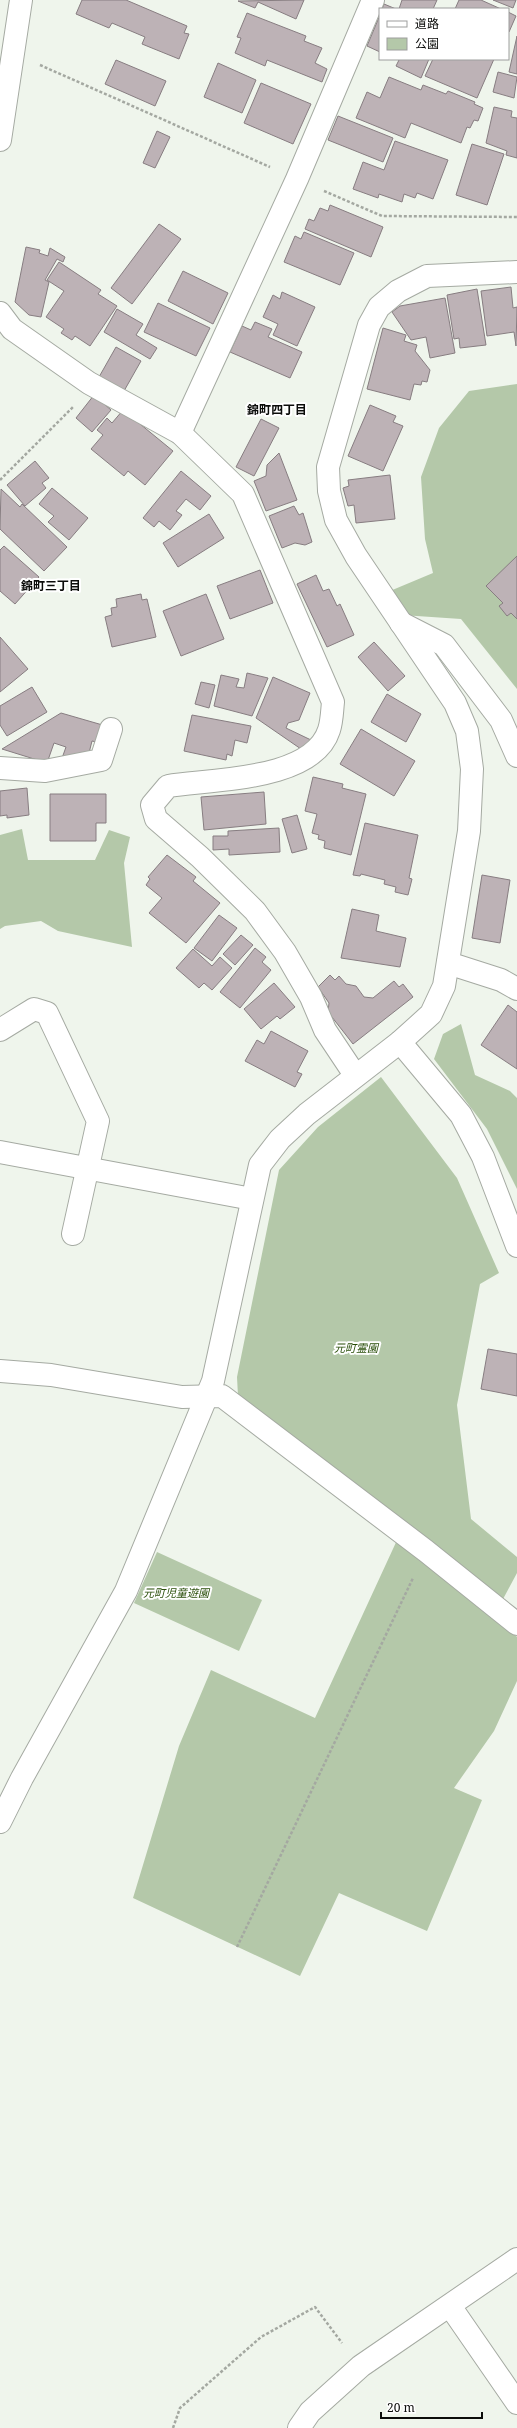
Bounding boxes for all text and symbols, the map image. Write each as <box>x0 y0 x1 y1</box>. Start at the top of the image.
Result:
legend <box>379 8 509 60</box>
text: 道路 <box>415 15 439 32</box>
text: 公園 <box>415 35 439 52</box>
district label: 錦町四丁目 <box>246 401 307 418</box>
district label: 錦町三丁目 <box>20 577 81 594</box>
park label: 元町霊園 <box>334 1340 380 1355</box>
park label: 元町児童遊園 <box>143 1585 211 1600</box>
scale bar <box>381 2394 482 2420</box>
text: 20 m <box>387 2399 415 2416</box>

